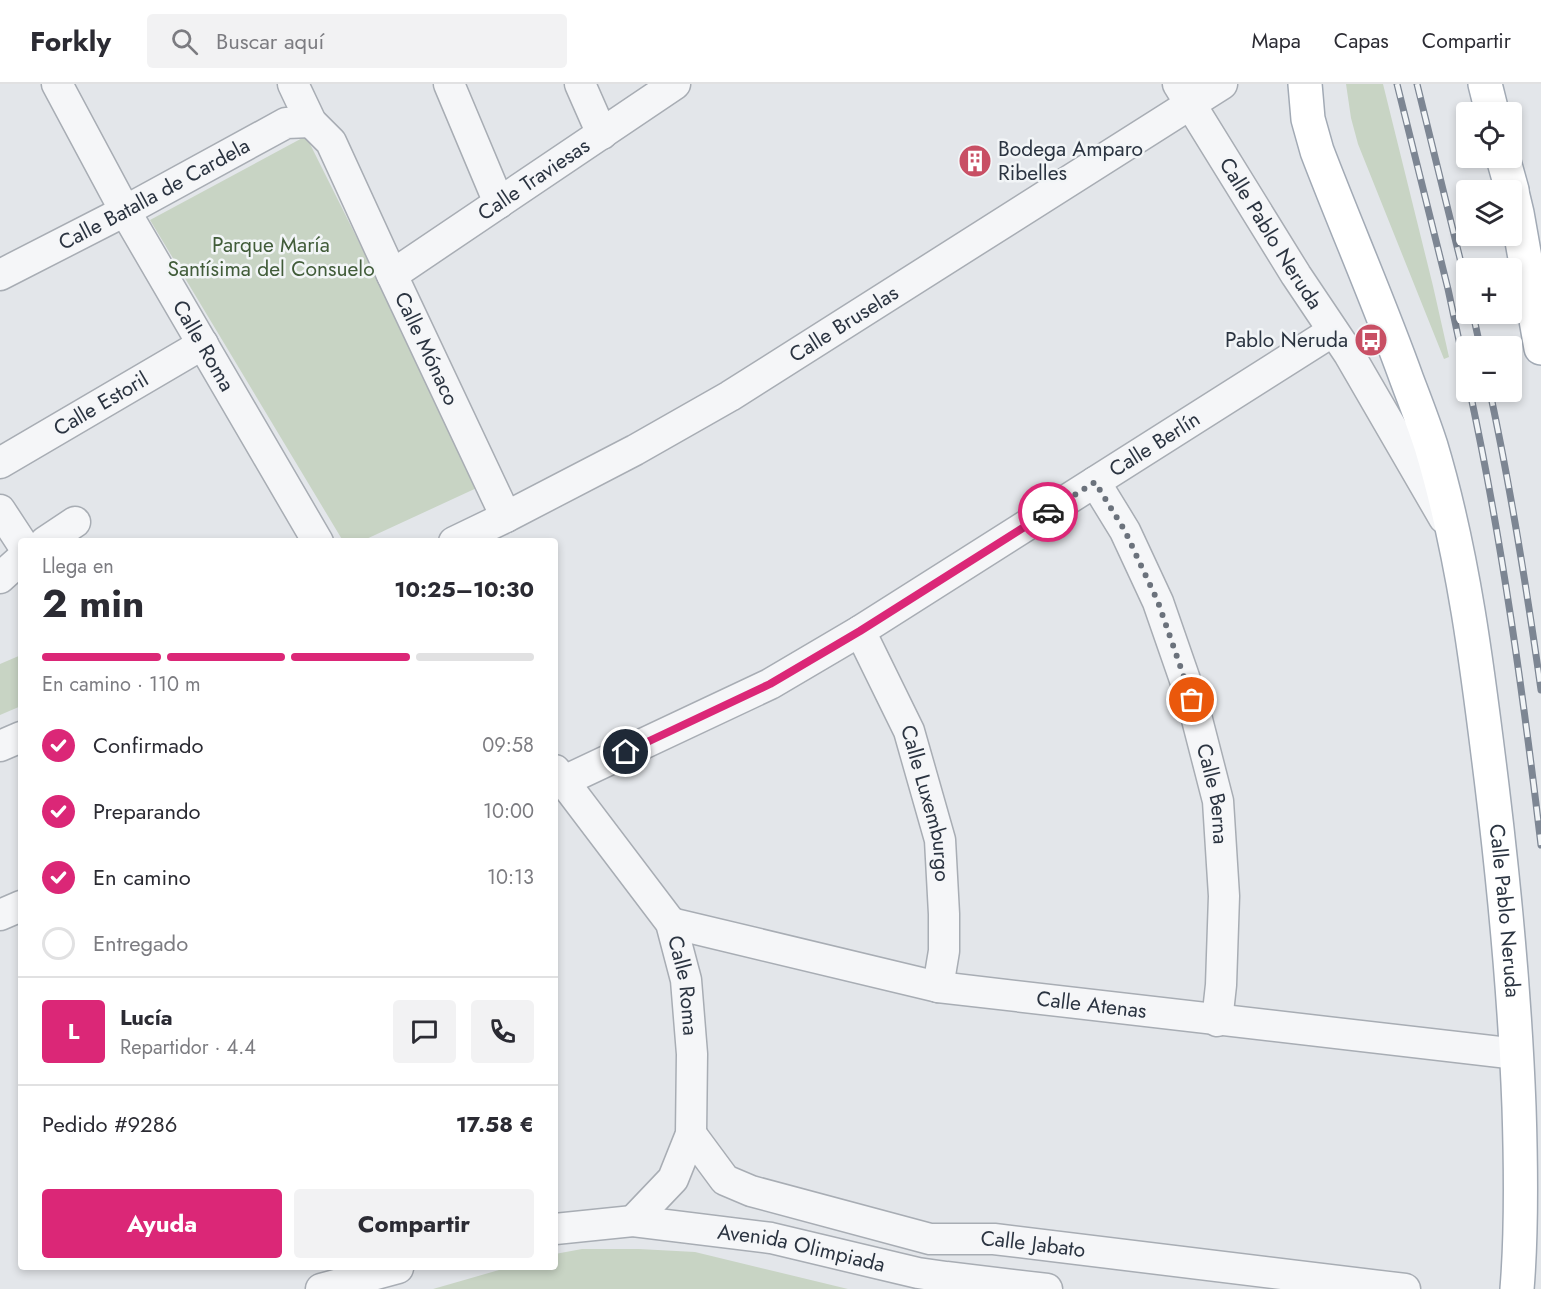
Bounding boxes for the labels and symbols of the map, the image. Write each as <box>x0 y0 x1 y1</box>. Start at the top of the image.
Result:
street label: Calle Batalla de Cardela <box>53 131 255 258</box>
street label: Calle Traviesas <box>472 131 596 228</box>
place label: Bodega Amparo Ribelles <box>998 134 1143 188</box>
building icon: Bodega Amparo Ribelles <box>957 143 993 179</box>
street label: Calle Pablo Neruda <box>1212 152 1330 315</box>
park label: Parque María Santísima del Consuelo <box>167 230 375 284</box>
street label: Calle Bruselas <box>783 278 904 370</box>
street label: Calle Mónaco <box>387 287 466 410</box>
street label: Calle Roma <box>165 295 242 397</box>
bus stop icon: Pablo Neruda <box>1353 322 1389 358</box>
place label: Pablo Neruda <box>1225 325 1348 355</box>
street label: Calle Estoril <box>48 364 154 443</box>
street label: Calle Berlín <box>1103 404 1206 484</box>
courier <box>1018 482 1078 542</box>
pin <box>1166 674 1217 725</box>
street label: Calle Luxemburgo <box>893 722 957 882</box>
pin <box>600 726 651 777</box>
street label: Calle Berna <box>1189 740 1236 845</box>
street label: Calle Pablo Neruda <box>1482 822 1528 999</box>
street label: Calle Roma <box>660 932 705 1037</box>
street label: Calle Atenas <box>1035 983 1148 1026</box>
street label: Avenida Olimpiada <box>716 1217 888 1280</box>
street label: Calle Jabato <box>981 1224 1087 1265</box>

